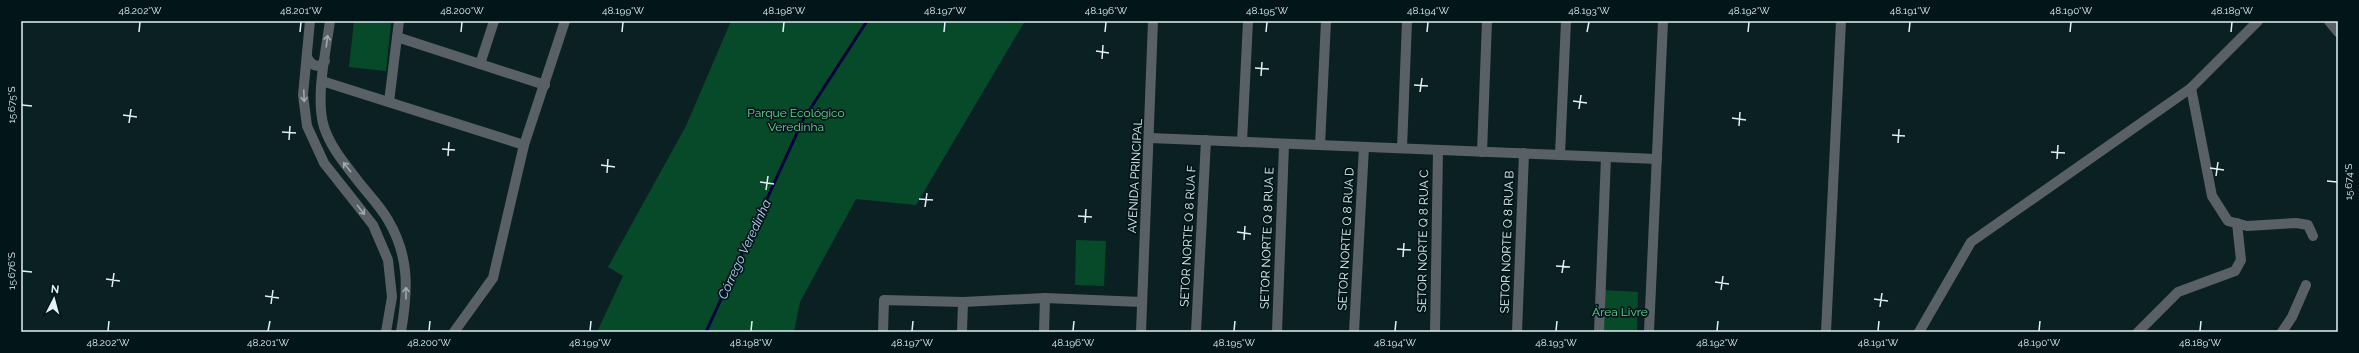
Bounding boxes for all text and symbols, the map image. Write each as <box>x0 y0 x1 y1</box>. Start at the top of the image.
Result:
text: 48.202°W <box>119 5 162 16</box>
text: 48.201°W <box>280 5 322 16</box>
text: 48.200°W <box>440 5 484 16</box>
text: 48.199°W <box>602 5 645 16</box>
text: 48.198°W <box>763 5 806 16</box>
text: 48.197°W <box>924 5 966 16</box>
text: 48.196°W <box>1085 5 1128 16</box>
text: 48.195°W <box>1246 5 1289 16</box>
text: 48.194°W <box>1407 5 1449 16</box>
text: 48.193°W <box>1568 5 1610 16</box>
text: 48.192°W <box>1728 5 1770 16</box>
text: 48.191°W <box>1890 5 1931 16</box>
text: 48.190°W <box>2050 5 2093 16</box>
text: 48.189°W <box>2211 5 2254 16</box>
one-way arrow <box>323 35 331 48</box>
text: 15.675°S <box>6 86 17 124</box>
one-way arrow <box>300 89 308 102</box>
park label: Parque Ecológico Veredinha <box>747 106 845 134</box>
street label: AVENIDA PRINCIPAL <box>1125 118 1145 234</box>
one-way arrow <box>343 161 351 172</box>
text: 15.674°S <box>2343 164 2354 200</box>
street label: SETOR NORTE Q 8 RUA F <box>1177 165 1199 307</box>
street label: SETOR NORTE Q 8 RUA E <box>1258 167 1276 309</box>
street label: SETOR NORTE Q 8 RUA D <box>1335 167 1357 311</box>
street label: SETOR NORTE Q 8 RUA C <box>1415 169 1431 313</box>
street label: SETOR NORTE Q 8 RUA B <box>1498 170 1516 314</box>
water label: Córrego Veredinha <box>715 197 774 301</box>
one-way arrow <box>356 204 365 215</box>
text: 15.676°S <box>6 252 17 290</box>
north arrow <box>34 279 74 319</box>
text: N <box>50 283 60 296</box>
one-way arrow <box>402 287 410 300</box>
park label: Área Livre <box>1592 305 1648 319</box>
text: 48.202°W <box>87 337 130 348</box>
text: 48.201°W <box>247 337 289 348</box>
text: 48.200°W <box>407 337 451 348</box>
text: 48.199°W <box>569 337 612 348</box>
text: 48.198°W <box>730 337 773 348</box>
text: 48.197°W <box>891 337 933 348</box>
text: 48.196°W <box>1052 337 1095 348</box>
text: 48.195°W <box>1213 337 1256 348</box>
text: 48.194°W <box>1374 337 1416 348</box>
text: 48.193°W <box>1535 337 1577 348</box>
text: 48.192°W <box>1696 337 1738 348</box>
text: 48.191°W <box>1858 337 1899 348</box>
text: 48.190°W <box>2018 337 2061 348</box>
text: 48.189°W <box>2179 337 2222 348</box>

